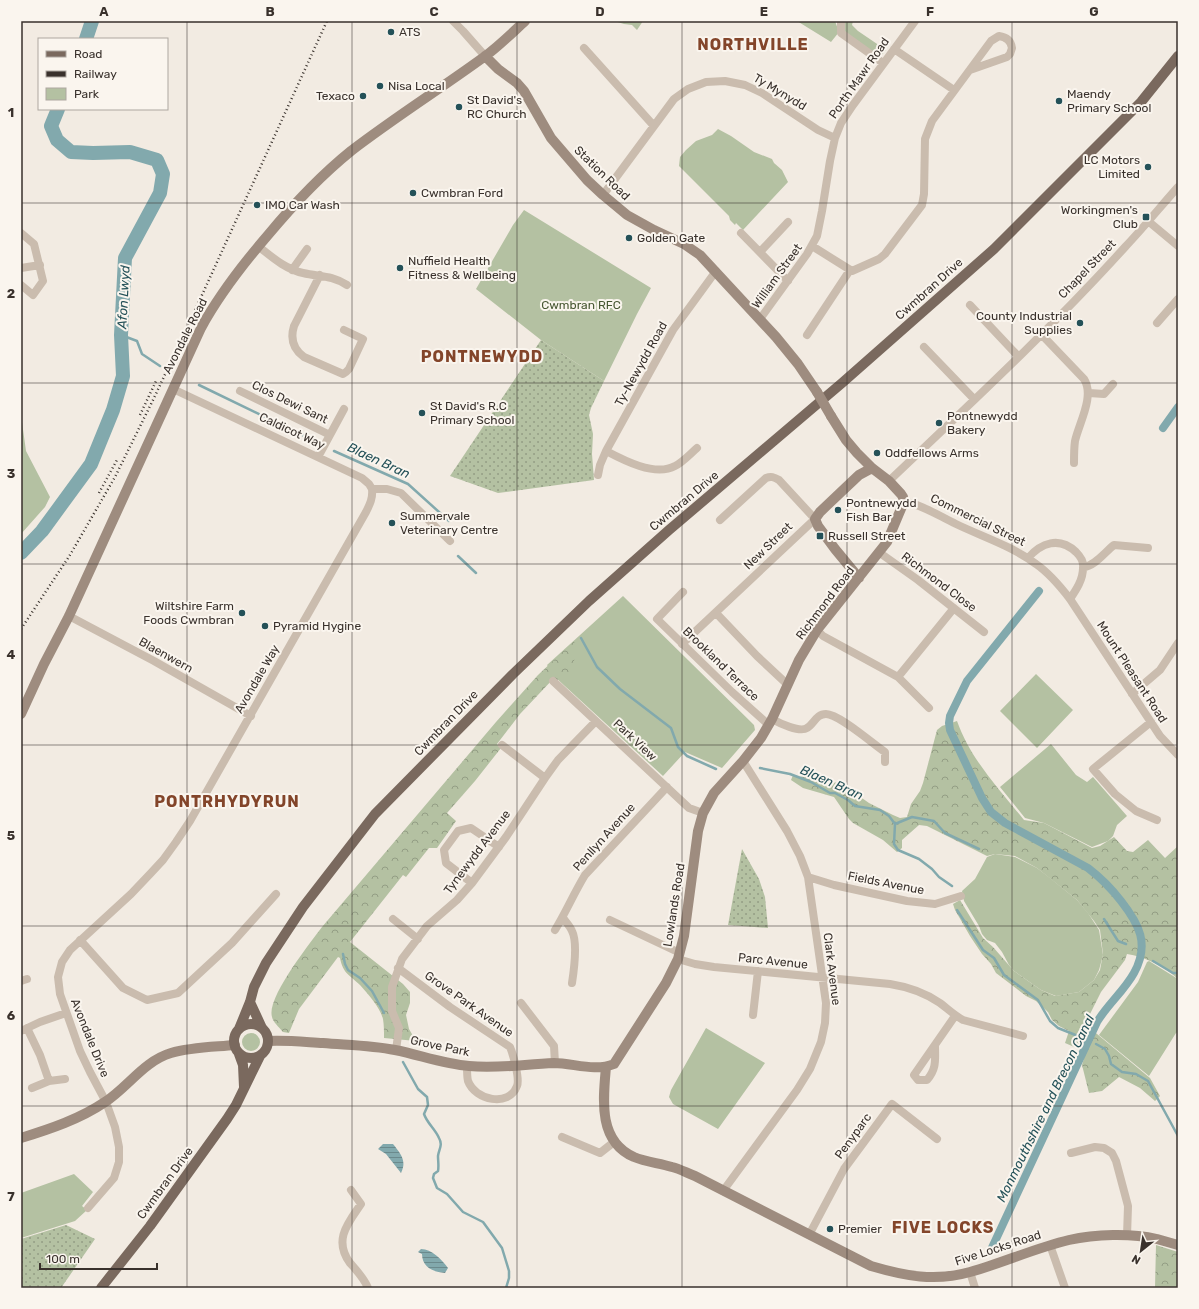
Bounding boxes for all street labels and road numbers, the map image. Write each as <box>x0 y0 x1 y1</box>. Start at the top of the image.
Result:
street label: Porth Mawr Road <box>826 35 892 121</box>
street label: Ty Mynydd <box>751 71 809 113</box>
street label: Station Road <box>571 143 633 203</box>
street label: Chapel Street <box>1055 236 1119 301</box>
street label: William Street <box>749 241 805 311</box>
street label: Cwmbran Drive <box>893 255 966 323</box>
street label: Avondale Road <box>160 296 210 376</box>
street label: Ty-Newydd Road <box>612 319 670 409</box>
street label: Clos Dewi Sant <box>250 377 331 427</box>
street label: Caldicot Way <box>257 410 327 452</box>
street label: Cwmbran Drive <box>647 468 721 534</box>
street label: Commercial Street <box>928 491 1028 549</box>
street label: New Street <box>741 519 795 573</box>
street label: Richmond Close <box>899 549 979 615</box>
street label: Richmond Road <box>793 564 857 642</box>
street label: Mount Pleasant Road <box>1094 619 1170 725</box>
street label: Brookland Terrace <box>680 624 762 704</box>
street label: Blaenwern <box>137 634 195 676</box>
street label: Avondale Way <box>232 642 282 716</box>
street label: Cwmbran Drive <box>411 687 481 759</box>
street label: Park View <box>610 716 660 764</box>
street label: Penllyn Avenue <box>570 800 638 874</box>
street label: Tynewydd Avenue <box>441 807 513 897</box>
street label: Lowlands Road <box>660 862 688 948</box>
street label: Fields Avenue <box>847 869 926 897</box>
street label: Clark Avenue <box>821 932 843 1006</box>
street label: Parc Avenue <box>737 950 809 972</box>
street label: Grove Park Avenue <box>422 968 516 1040</box>
street label: Avondale Drive <box>68 997 112 1080</box>
street label: Grove Park <box>409 1033 472 1059</box>
street label: Penyparc <box>832 1110 874 1162</box>
street label: Cwmbran Drive <box>134 1144 196 1222</box>
street label: Five Locks Road <box>953 1227 1043 1269</box>

